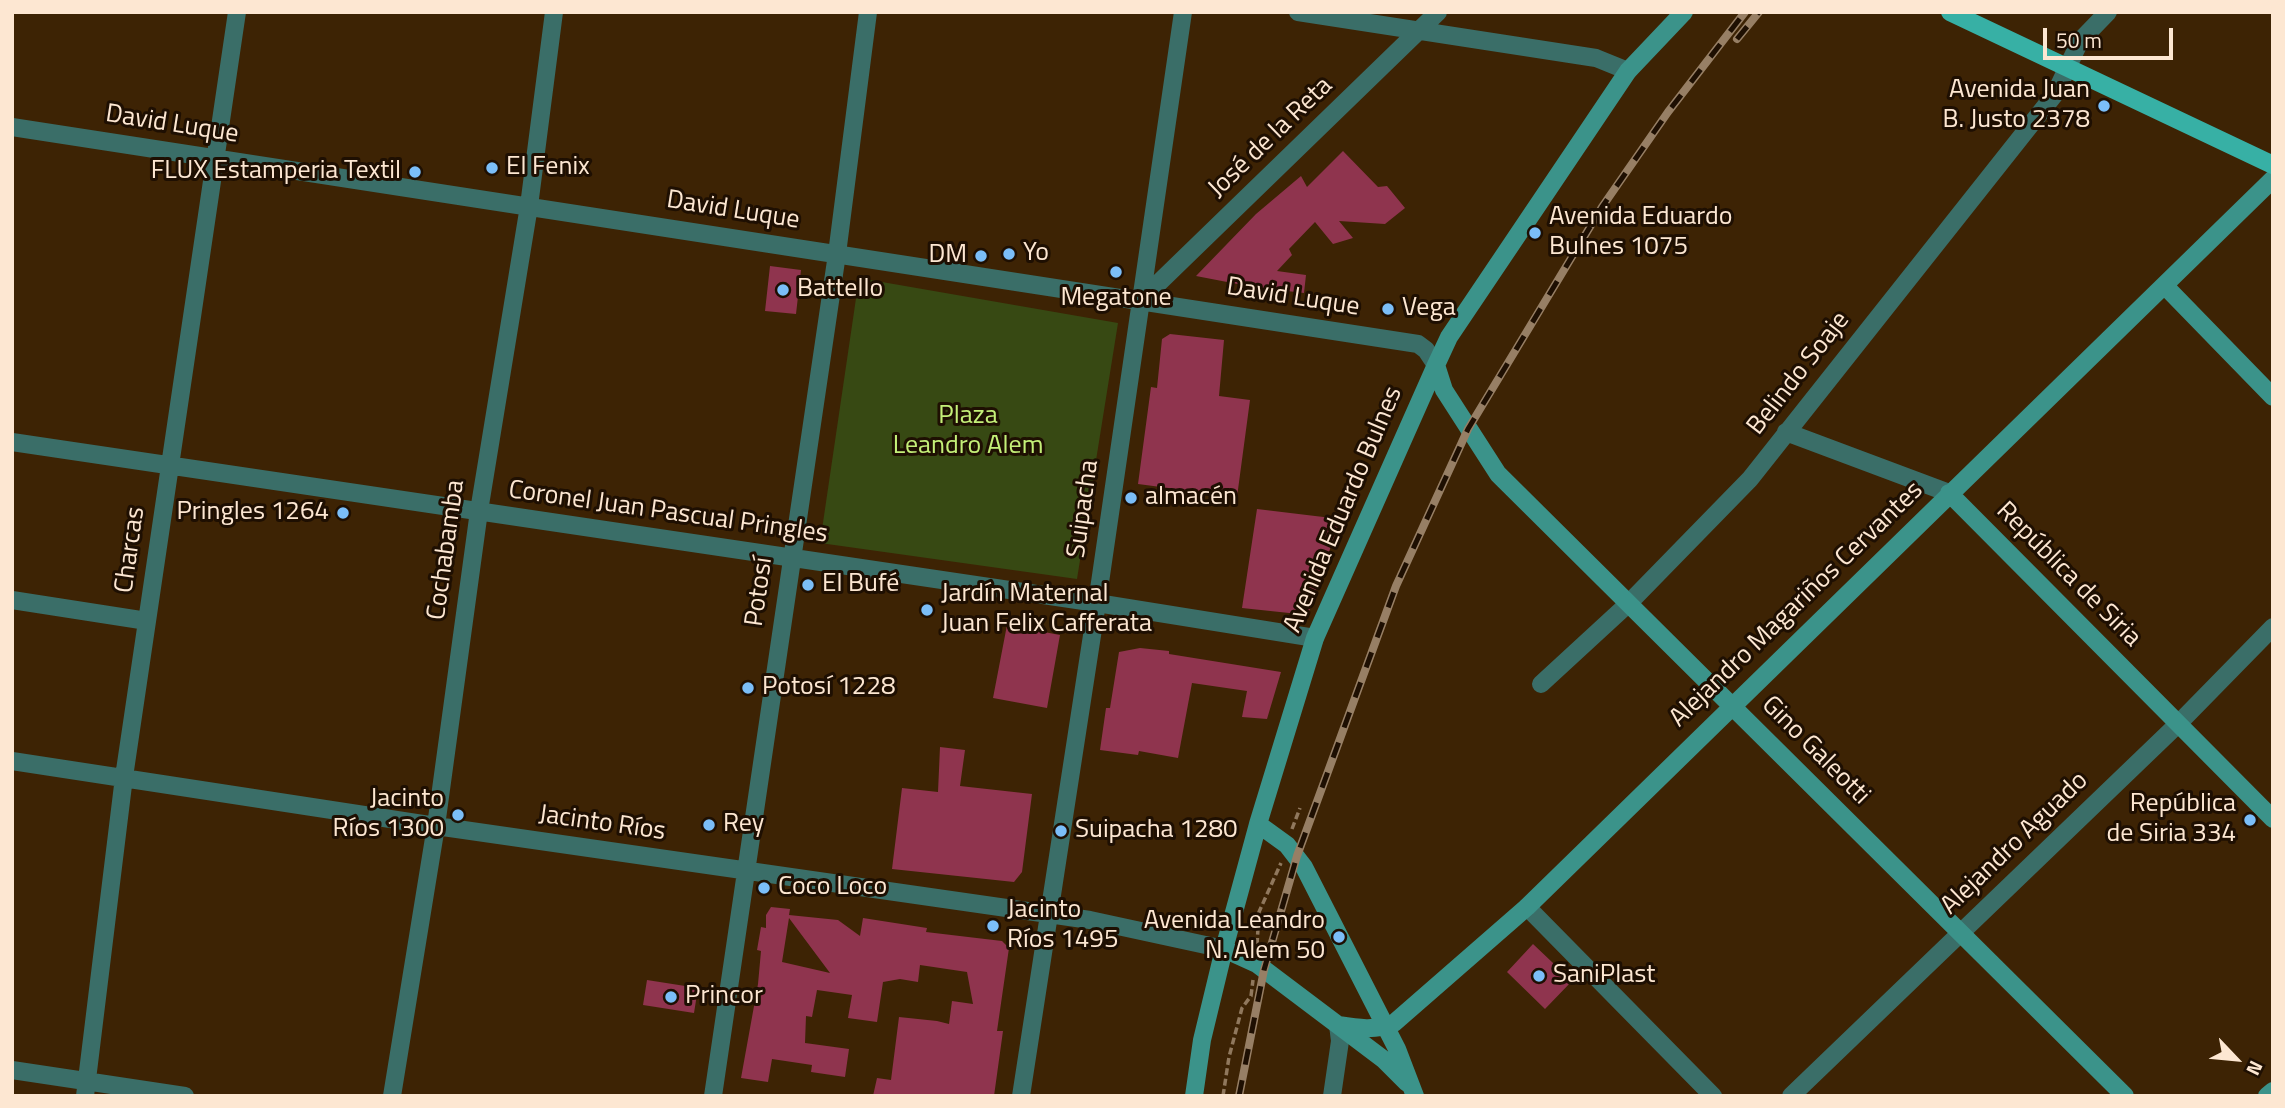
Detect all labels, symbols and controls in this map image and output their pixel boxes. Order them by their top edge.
scale bar [2047,14,2176,58]
text: 50 m [2056,24,2102,56]
street label: José de la Reta [1202,71,1340,205]
place label: Avenida Juan B. Justo 2378 [1942,75,2090,136]
marker: Avenida Juan B. Justo 2378 [2096,98,2112,114]
street label: David Luque [103,99,241,151]
place label: El Fenix [506,152,590,184]
place label: FLUX Estamperia Textil [151,156,401,188]
marker: El Fenix [484,160,500,176]
marker: FLUX Estamperia Textil [407,164,423,180]
street label: David Luque [664,185,802,237]
place label: Avenida Eduardo Bulnes 1075 [1549,202,1732,264]
marker: Avenida Eduardo Bulnes 1075 [1527,225,1543,241]
place label: Yo [1023,238,1049,270]
place label: DM [928,240,967,272]
marker: Yo [1001,246,1017,262]
marker: DM [973,248,989,264]
marker: Megatone [1108,264,1124,280]
street label: David Luque [1224,272,1362,324]
place label: Battello [797,274,883,306]
marker: Battello [775,282,791,298]
place label: Megatone [1060,283,1172,315]
place label: Vega [1402,293,1456,325]
marker: Vega [1380,301,1396,317]
street label: Belindo Soaje [1741,306,1857,442]
street label: Avenida Eduardo Bulnes [1278,382,1410,638]
park label: Plaza Leandro Alem [893,401,1043,462]
street label: Suipacha [1062,458,1106,560]
street label: Coronel Juan Pascual Pringles [506,475,830,551]
street label: Alejandro Magariños Cervantes [1664,476,1930,734]
street label: Cochabamba [422,478,472,622]
place label: almacén [1145,482,1237,514]
marker: almacén [1123,490,1139,506]
street label: República de Siria [1989,496,2147,654]
place label: Pringles 1264 [176,497,329,529]
street label: Charcas [110,505,152,595]
marker: Pringles 1264 [335,505,351,521]
street label: Potosí [740,555,780,629]
place label: El Bufé [822,569,899,601]
marker: El Bufé [800,577,816,593]
place label: Jardín Maternal Juan Felix Cafferata [941,579,1152,640]
marker: Jardín Maternal Juan Felix Cafferata [919,602,935,618]
place label: Potosí 1228 [762,672,896,704]
marker: Potosí 1228 [740,680,756,696]
street label: Gino Galeotti [1754,690,1876,812]
street label: Alejandro Aguado [1935,766,2095,922]
place label: Jacinto Ríos 1300 [333,784,444,846]
place label: República de Siria 334 [2106,789,2236,850]
street label: Jacinto Ríos [537,800,667,848]
marker: Jacinto Ríos 1300 [450,807,466,823]
place label: Rey [723,809,764,841]
marker: República de Siria 334 [2242,812,2258,828]
place label: Suipacha 1280 [1075,815,1238,847]
marker: Rey [701,817,717,833]
marker: Suipacha 1280 [1053,823,1069,839]
place label: Coco Loco [778,872,887,904]
marker: Coco Loco [756,880,772,896]
place label: Jacinto Ríos 1495 [1007,895,1118,956]
place label: Avenida Leandro N. Alem 50 [1144,906,1325,968]
marker: Jacinto Ríos 1495 [985,918,1001,934]
marker: Avenida Leandro N. Alem 50 [1331,929,1347,945]
place label: SaniPlast [1553,960,1655,992]
marker: SaniPlast [1531,968,1547,984]
place label: Princor [685,981,763,1013]
marker: Princor [663,989,679,1005]
north arrow [2201,1024,2271,1094]
text: N [2239,1056,2271,1081]

